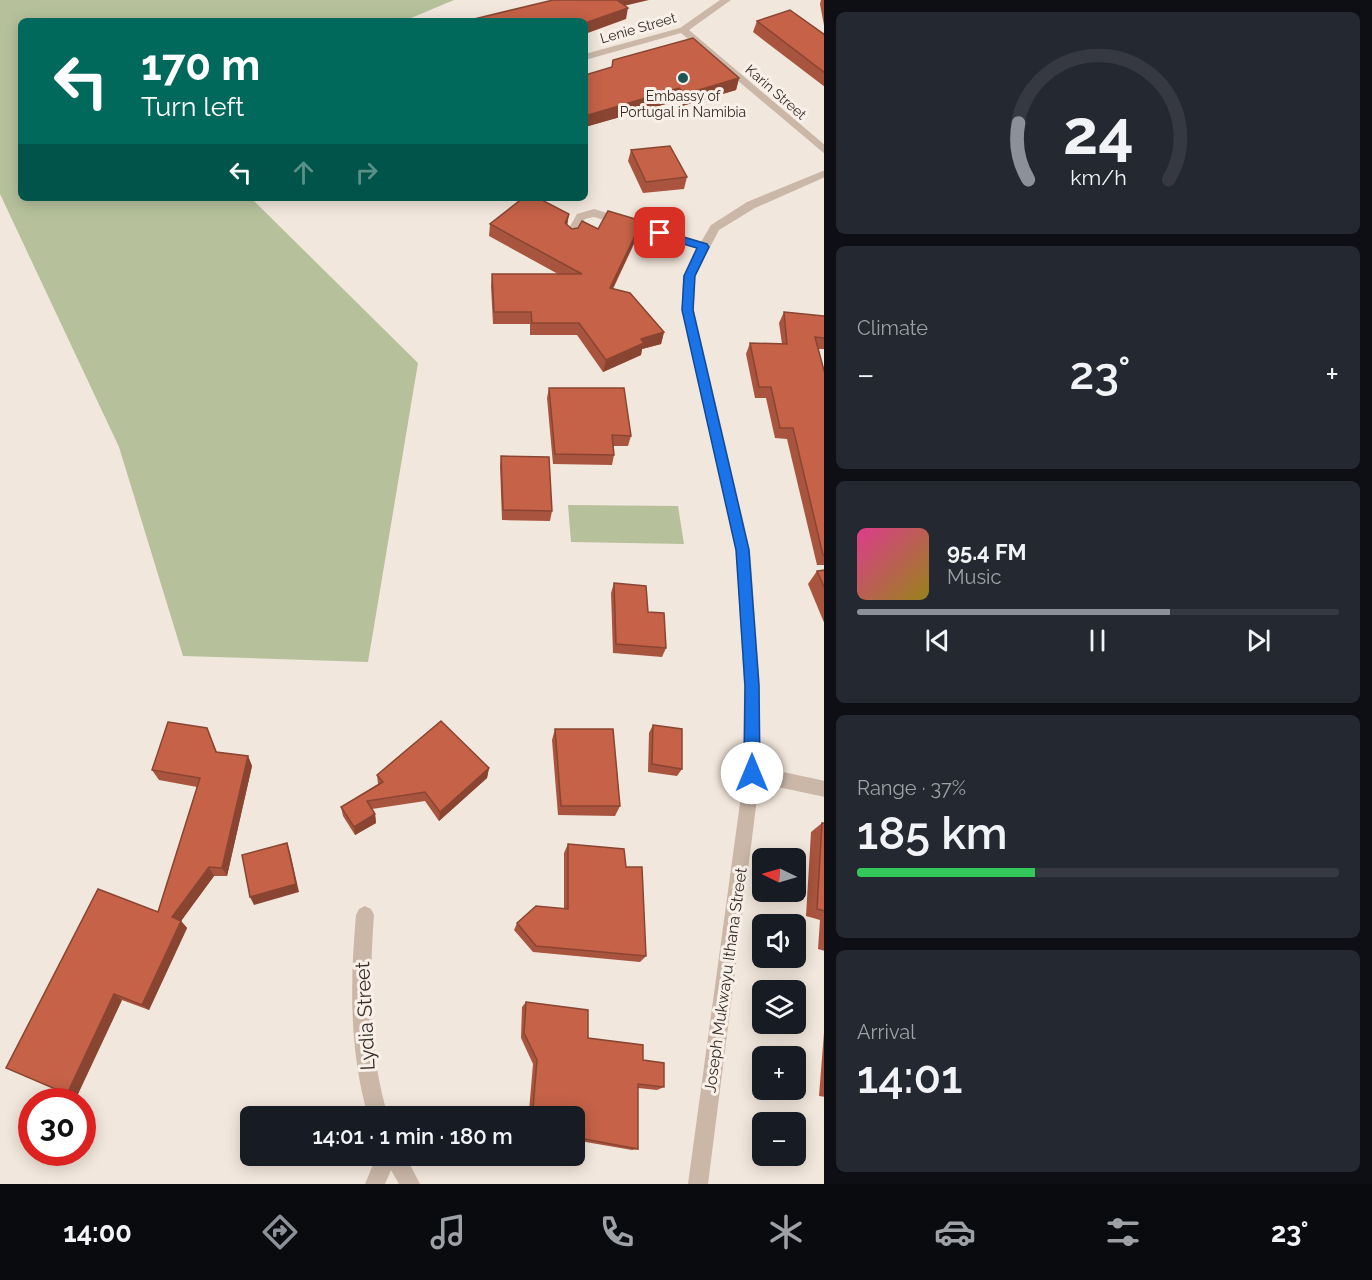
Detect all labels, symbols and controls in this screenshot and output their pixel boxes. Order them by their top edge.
street label: Lenie Street [598,9,678,46]
text: 170 m [141,41,260,90]
icon: left [42,42,120,120]
street label: Karin Street [742,61,810,123]
marker: Embassy of Portugal in Namibia [676,71,690,85]
place label: Embassy of Portugal in Namibia [620,88,746,120]
text: Turn left [141,91,244,122]
text: 24 [1063,95,1133,169]
icon: left [224,156,257,189]
icon: ahead [287,156,320,189]
icon: right [350,156,383,189]
text: km/h [1070,166,1126,191]
pin [634,207,685,258]
icon: arrive [643,216,676,249]
text: Climate [857,316,928,340]
text: 23° [1070,347,1131,400]
text: − [857,355,875,394]
text: + [1325,355,1339,394]
text: 95.4 FM [947,539,1027,565]
text: Music [947,565,1001,589]
icon: previous [921,624,954,657]
icon: pause [1081,624,1114,657]
icon: next [1242,624,1275,657]
position arrow [720,741,784,805]
text: Range · 37% [857,776,966,800]
text: 185 km [857,807,1008,860]
north arrow [752,848,806,902]
map controls [752,848,806,1166]
street label: Joseph Mukwayu Ithana Street [700,866,751,1094]
button: sound [752,914,806,968]
street label: Lydia Street [350,961,380,1071]
button: layers [752,980,806,1034]
text: Arrival [857,1020,916,1044]
button: + [752,1046,806,1100]
text: 14:01 [857,1051,962,1104]
speed limit sign: 30 [18,1088,96,1166]
button: − [752,1112,806,1166]
text: 14:01 · 1 min · 180 m [312,1123,513,1149]
icon: directions [259,1211,301,1253]
icon: music [427,1211,469,1253]
icon: phone [596,1211,638,1253]
icon: climate [765,1211,807,1253]
icon: car [934,1211,976,1253]
icon: filters [1102,1211,1144,1253]
text: 14:00 [63,1217,132,1248]
text: 23° [1271,1217,1309,1248]

